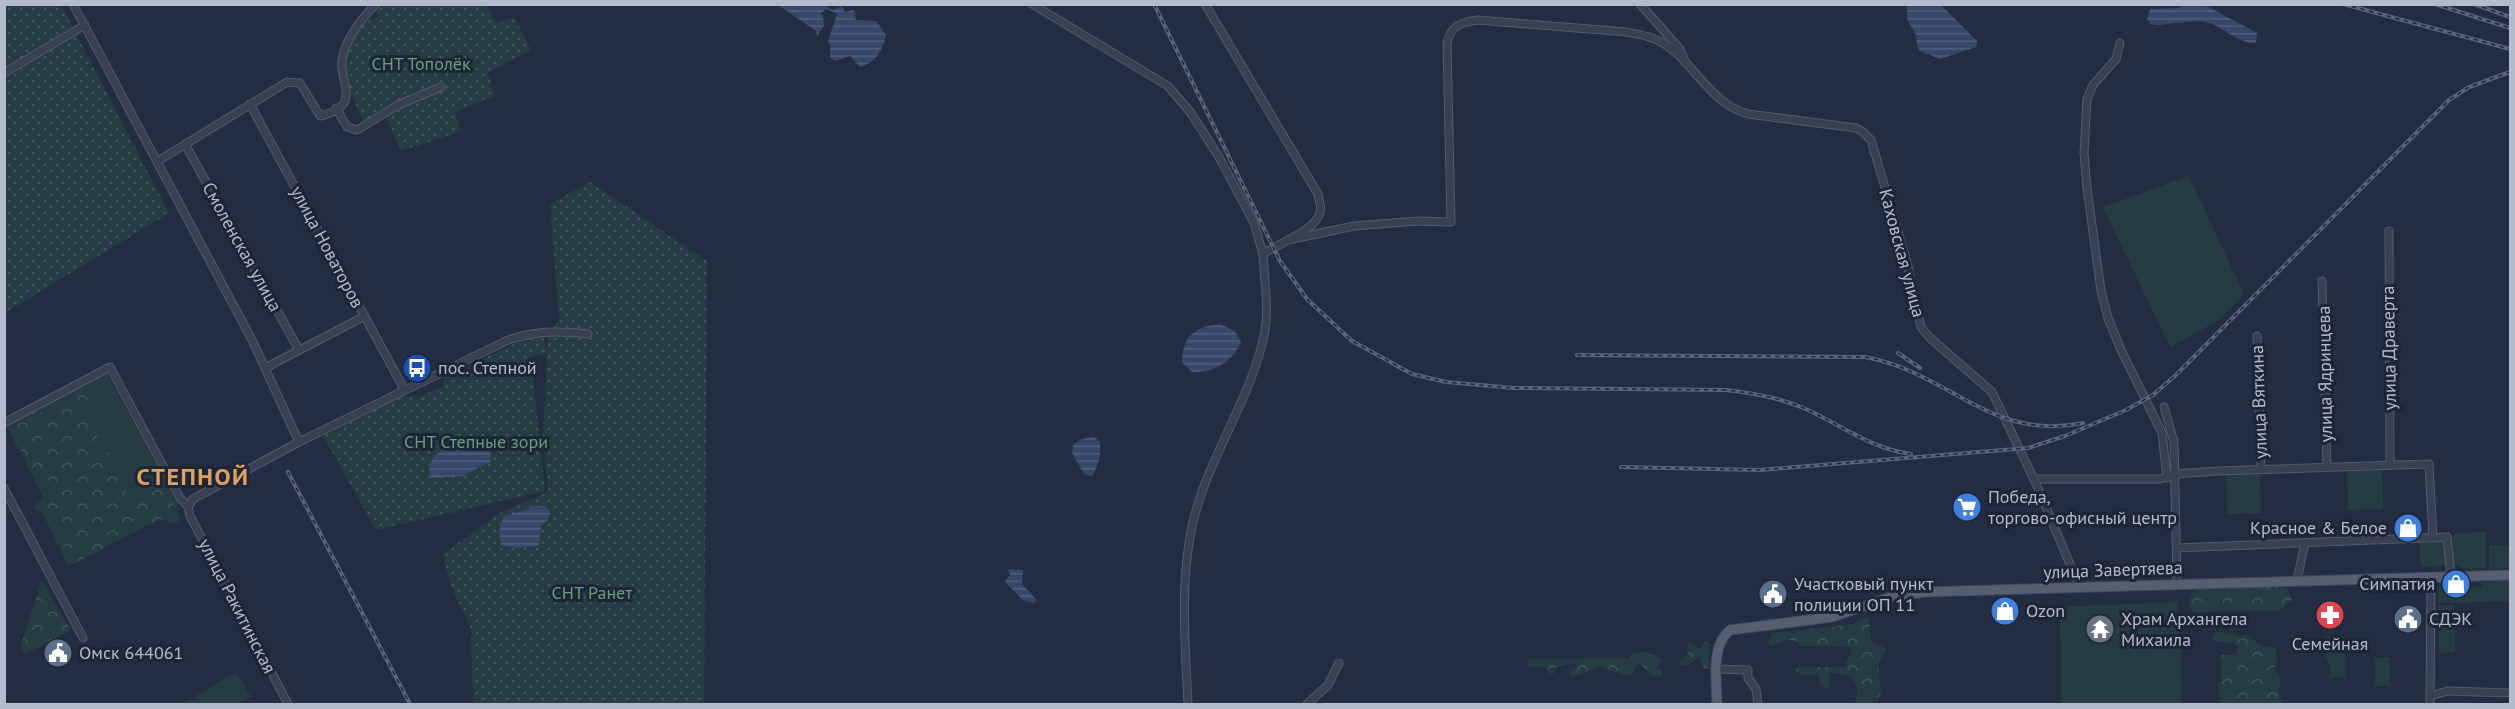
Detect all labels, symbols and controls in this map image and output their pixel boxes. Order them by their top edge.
park label: СНТ Тополёк [371,52,471,75]
street label: Смоленская улица [197,178,287,315]
street label: улица Новаторов [286,182,369,312]
street label: Каховская улица [1874,186,1931,320]
street label: улица Драверта [2376,286,2401,410]
street label: улица Ядринцева [2312,305,2337,443]
street label: улица Вяткина [2245,345,2272,459]
bus stop icon: пос. Степной [401,352,433,384]
place label: пос. Степной [438,356,537,379]
park label: СНТ Степные зори [404,430,548,453]
district label: СТЕПНОЙ [137,461,249,492]
place label: Победа, торгово-офисный центр [1988,485,2177,529]
supermarket icon: Победа, торгово-офисный центр [1951,491,1983,523]
shop icon: Красное & Белое [2392,512,2424,544]
place label: Красное & Белое [2250,516,2387,539]
street label: улица Ракитинская [194,534,281,677]
street label: улица Завертяева [2043,556,2183,583]
shop icon: Симпатия [2440,568,2472,600]
place label: Участковый пункт полиции ОП 11 [1794,572,1934,616]
place label: Симпатия [2359,572,2435,595]
public building icon: Участковый пункт полиции ОП 11 [1757,578,1789,610]
park label: СНТ Ранет [552,581,633,604]
shop icon: Ozon [1989,595,2021,627]
place label: Ozon [2026,599,2065,622]
pharmacy icon: Семейная [2314,599,2346,631]
public building icon: СДЭК [2392,603,2424,635]
place label: Храм Архангела Михаила [2121,607,2248,651]
place label: СДЭК [2429,607,2472,630]
temple icon: Храм Архангела Михаила [2084,613,2116,645]
place label: Семейная [2292,632,2368,655]
public building icon: Омск 644061 [42,637,74,669]
place label: Омск 644061 [79,641,183,664]

